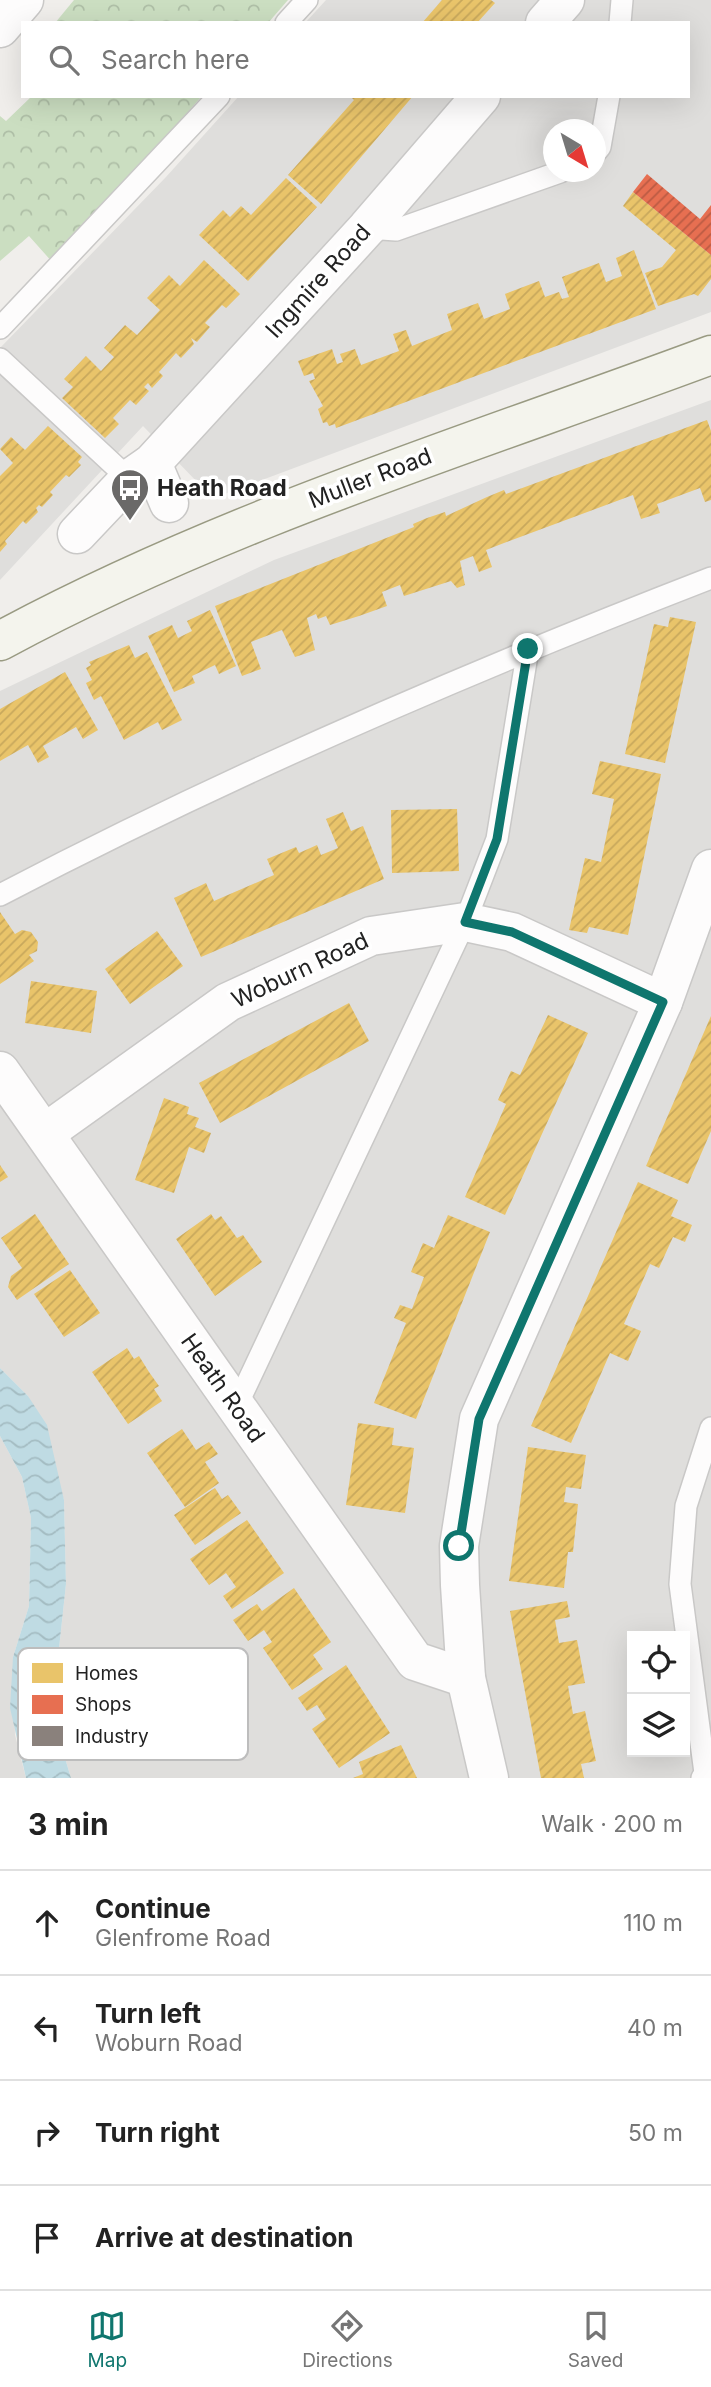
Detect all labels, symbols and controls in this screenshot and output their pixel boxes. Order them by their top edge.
search box [21,21,690,98]
icon: search [45,41,83,79]
text: Search here [101,44,250,75]
north arrow [543,119,606,182]
street label: Ingmire Road [260,218,376,344]
street label: Muller Road [305,442,435,514]
bus stop icon: Heath Road [109,467,151,522]
place label: Heath Road [157,474,287,502]
route end [512,633,543,664]
street label: Woburn Road [227,926,373,1014]
street label: Heath Road [175,1328,271,1448]
route start [443,1530,474,1561]
map controls [627,1631,690,1757]
button: locate [627,1631,690,1694]
legend [18,1648,248,1760]
text: Homes [75,1662,138,1685]
text: Shops [75,1693,131,1716]
button: layers [627,1694,690,1757]
text: Industry [75,1725,149,1748]
text: 3 min [28,1806,109,1842]
text: Walk · 200 m [541,1810,683,1838]
text: Continue [95,1893,211,1924]
icon: ahead [28,1904,66,1942]
text: 110 m [623,1909,683,1937]
text: Glenfrome Road [95,1924,271,1952]
text: Turn left [95,1998,201,2029]
icon: left [28,2009,66,2047]
text: 40 m [627,2014,683,2042]
text: Woburn Road [95,2029,243,2057]
icon: right [28,2114,66,2152]
text: Turn right [95,2117,220,2148]
text: 50 m [628,2119,683,2147]
icon: arrive [28,2219,66,2257]
text: Arrive at destination [95,2222,354,2253]
tab: Map [88,2307,127,2372]
tab: Directions [302,2307,393,2372]
tab: Saved [568,2307,623,2372]

